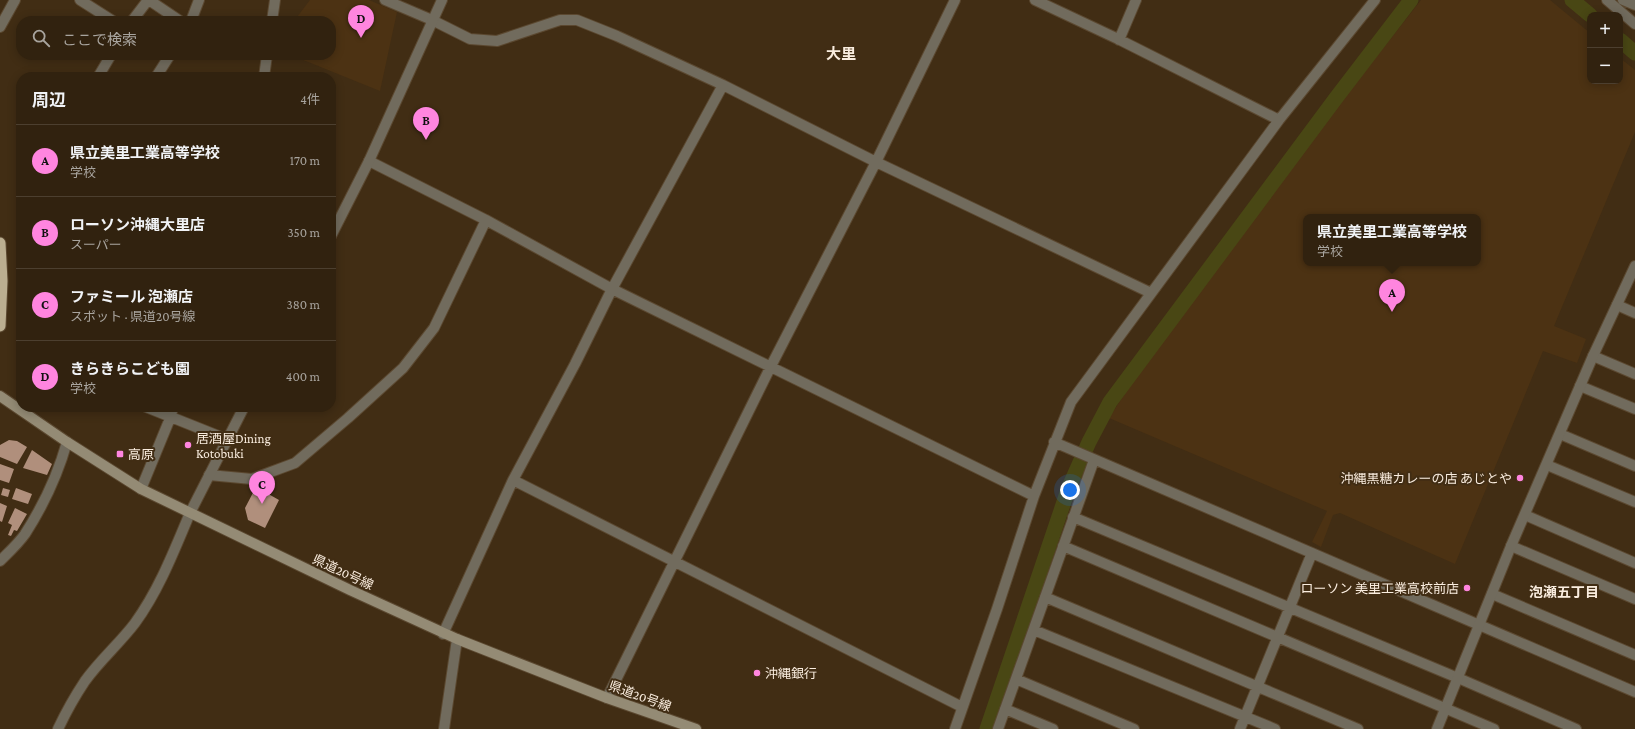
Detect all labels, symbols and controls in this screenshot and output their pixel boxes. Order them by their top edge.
pin: D [348,5,374,38]
map controls [1587,12,1623,84]
button: + [1587,12,1623,48]
search box [16,16,336,60]
icon: search [30,27,52,49]
text: ここで検索 [62,32,137,48]
district label: 大里 [826,46,856,62]
button: − [1587,48,1623,84]
text: 周辺 [32,91,66,110]
text: 4件 [300,92,320,107]
pin: B [413,107,439,140]
text: 県立美里工業高等学校 [70,145,220,161]
text: A [41,153,49,168]
text: 170 m [290,153,320,168]
text: 学校 [70,165,96,180]
popup [1303,214,1481,266]
text: ローソン沖縄大里店 [70,217,205,233]
text: 県立美里工業高等学校 [1317,224,1467,240]
text: B [41,225,49,240]
text: 350 m [287,225,320,240]
text: スーパー [70,237,122,252]
text: 学校 [1317,244,1343,259]
pin: A [1379,279,1405,312]
text: ファミール 泡瀬店 [70,289,193,305]
text: C [41,297,49,312]
text: 380 m [287,297,320,312]
text: スポット · 県道20号線 [70,309,196,324]
text: きらきらこども園 [70,361,190,377]
text: D [41,369,49,384]
text: 400 m [286,369,320,384]
text: 学校 [70,381,96,396]
place label: 居酒屋Dining Kotobuki [196,431,271,461]
marker: 居酒屋Dining Kotobuki [183,440,193,450]
place label: 高原 [128,447,154,462]
marker: 高原 [115,449,125,459]
pin: C [249,471,275,504]
place label: 沖縄黒糖カレーの店 あじとや [1341,471,1512,486]
marker: 沖縄黒糖カレーの店 あじとや [1515,473,1525,483]
your location [1060,480,1080,500]
street label: 県道20号線 [310,551,376,593]
place label: ローソン 美里工業高校前店 [1301,581,1459,596]
marker: ローソン 美里工業高校前店 [1462,583,1472,593]
district label: 泡瀬五丁目 [1529,584,1599,600]
place label: 沖縄銀行 [765,666,817,681]
marker: 沖縄銀行 [752,668,762,678]
street label: 県道20号線 [607,678,673,714]

